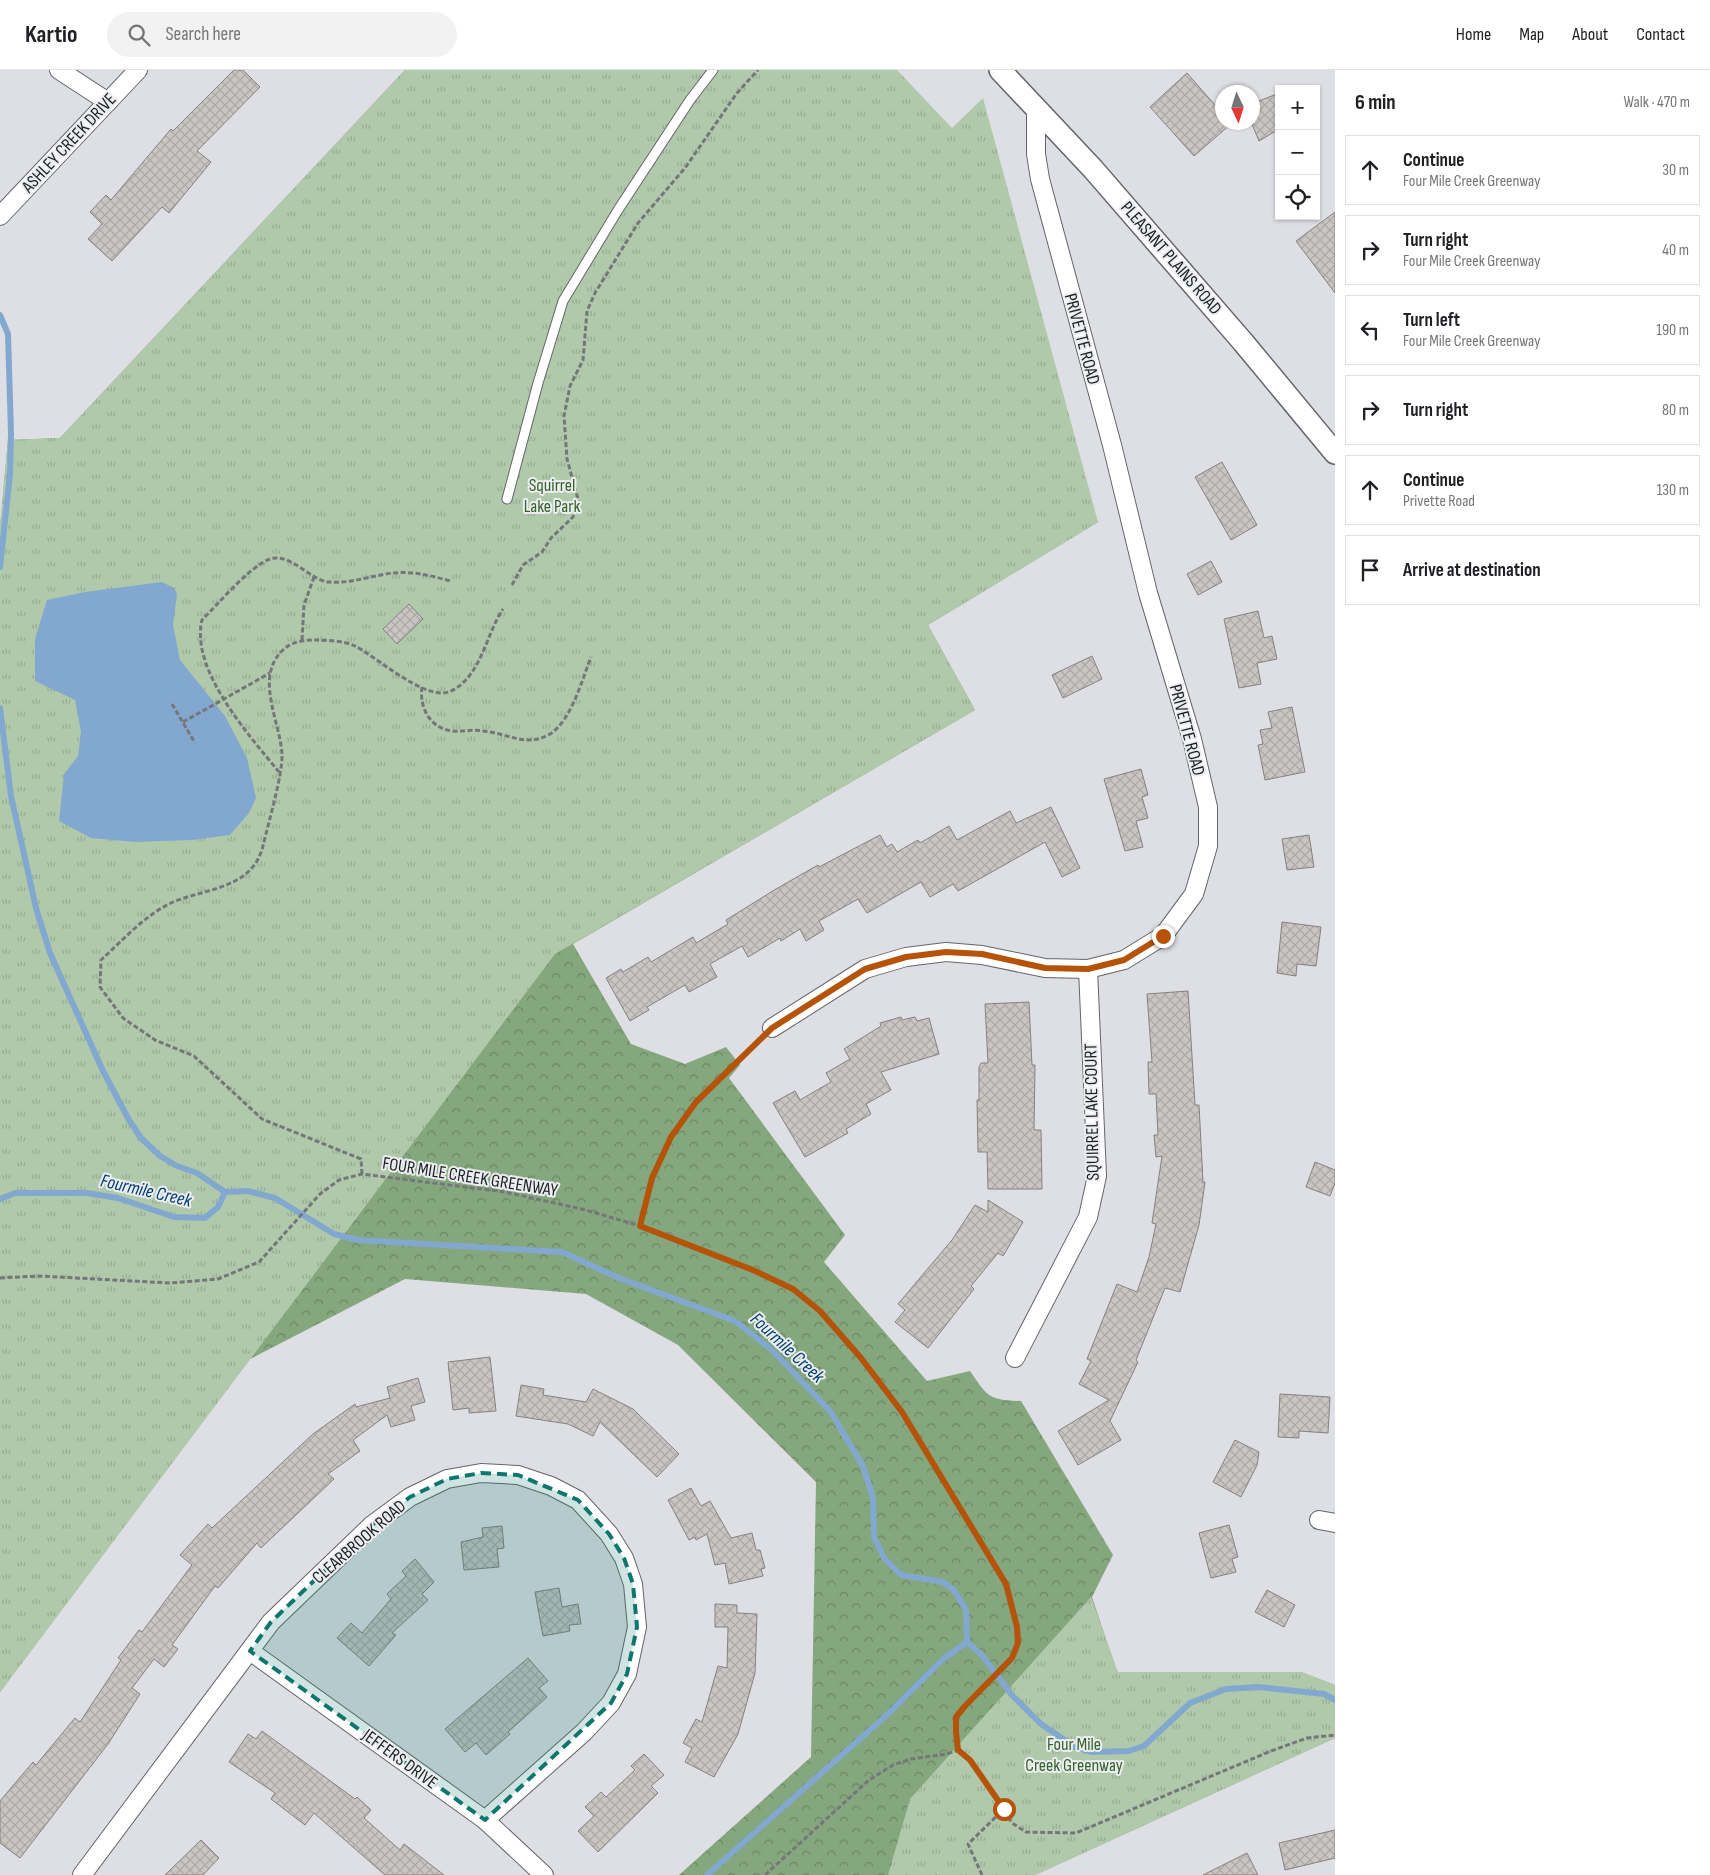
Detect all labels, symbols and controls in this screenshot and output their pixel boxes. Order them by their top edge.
search box [107,12,457,57]
text: Kartio [25,20,77,49]
icon: search [125,21,153,49]
text: Search here [165,23,241,46]
text: Home [1456,24,1491,45]
text: Map [1519,24,1544,45]
text: About [1572,24,1608,45]
text: Contact [1636,24,1685,45]
north arrow [1215,85,1260,130]
map controls [1275,85,1320,220]
button: + [1275,85,1320,130]
street label: ASHLEY CREEK DRIVE [17,89,120,198]
text: 6 min [1355,90,1396,115]
text: Walk · 470 m [1624,93,1690,112]
button: − [1275,130,1320,175]
text: Continue [1403,149,1464,172]
icon: ahead [1356,156,1384,184]
text: 30 m [1662,161,1689,180]
text: Four Mile Creek Greenway [1403,172,1540,191]
button: locate [1275,175,1320,220]
street label: PLEASANT PLAINS ROAD [1116,197,1226,319]
text: Turn right [1403,229,1468,252]
icon: right [1356,236,1384,264]
text: 40 m [1662,241,1689,260]
text: Four Mile Creek Greenway [1403,252,1540,271]
street label: PRIVETTE ROAD [1060,291,1104,387]
text: Turn left [1403,309,1460,332]
icon: left [1356,316,1384,344]
text: 190 m [1656,321,1689,340]
text: Four Mile Creek Greenway [1403,332,1540,351]
icon: right [1356,396,1384,424]
text: Turn right [1403,399,1468,422]
text: 80 m [1662,401,1689,420]
text: Continue [1403,469,1464,492]
park label: Squirrel Lake Park [524,475,580,517]
icon: ahead [1356,476,1384,504]
text: 130 m [1657,481,1689,500]
text: Privette Road [1403,492,1475,511]
icon: arrive [1356,556,1384,584]
text: Arrive at destination [1403,559,1541,582]
street label: PRIVETTE ROAD [1165,682,1209,778]
route end [1152,925,1175,948]
street label: SQUIRREL LAKE COURT [1080,1043,1104,1181]
street label: FOUR MILE CREEK GREENWAY [381,1153,560,1201]
water label: Fourmile Creek [98,1169,195,1213]
water label: Fourmile Creek [745,1308,829,1389]
street label: CLEARBROOK ROAD [308,1496,410,1588]
street label: JEFFERS DRIVE [357,1724,442,1793]
park label: Four Mile Creek Greenway [1025,1734,1123,1776]
route start [993,1798,1016,1821]

